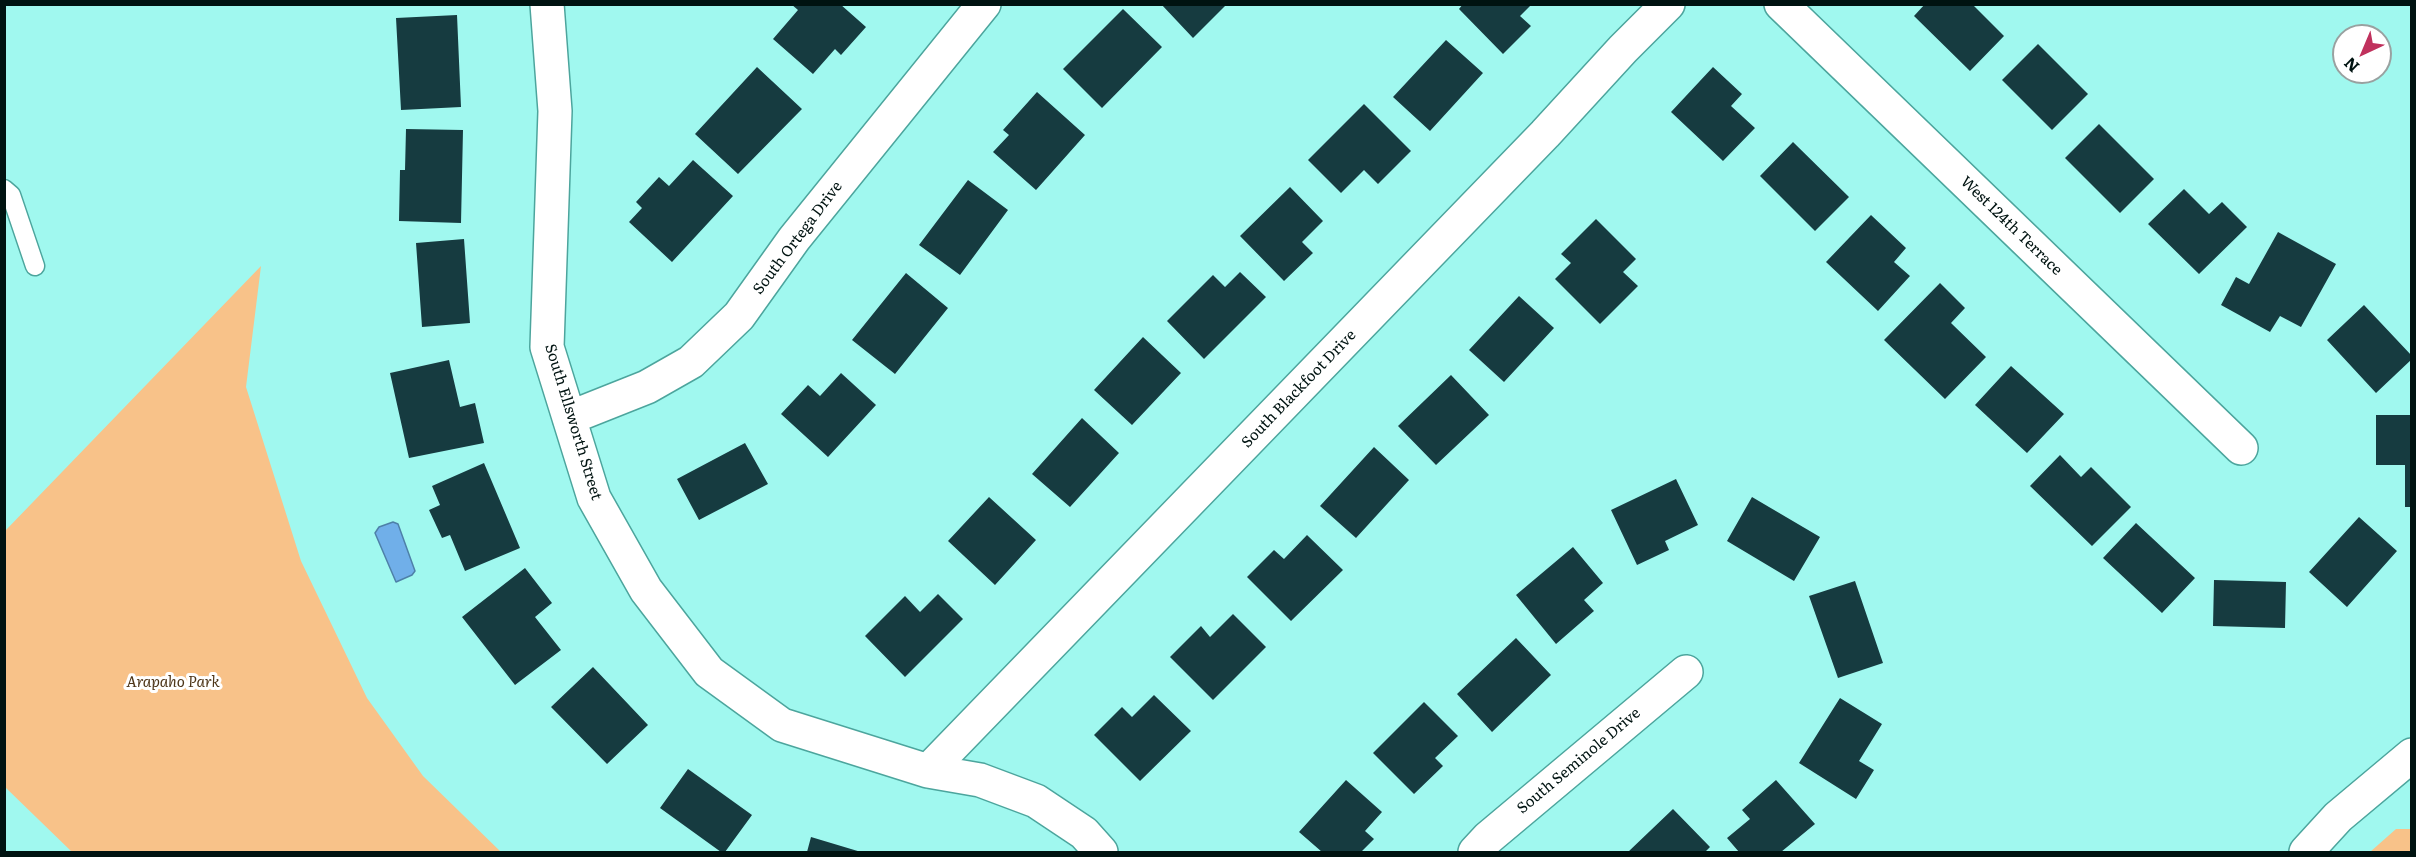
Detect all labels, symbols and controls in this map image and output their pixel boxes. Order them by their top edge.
north arrow [2332,24,2392,84]
text: N [2338,52,2364,79]
street label: West 124th Terrace [1956,173,2066,279]
street label: South Ortega Drive [750,178,846,298]
street label: South Blackfoot Drive [1238,326,1360,452]
street label: South Ellsworth Street [541,342,605,502]
park label: Arapaho Park [126,674,220,692]
street label: South Seminole Drive [1514,704,1644,818]

